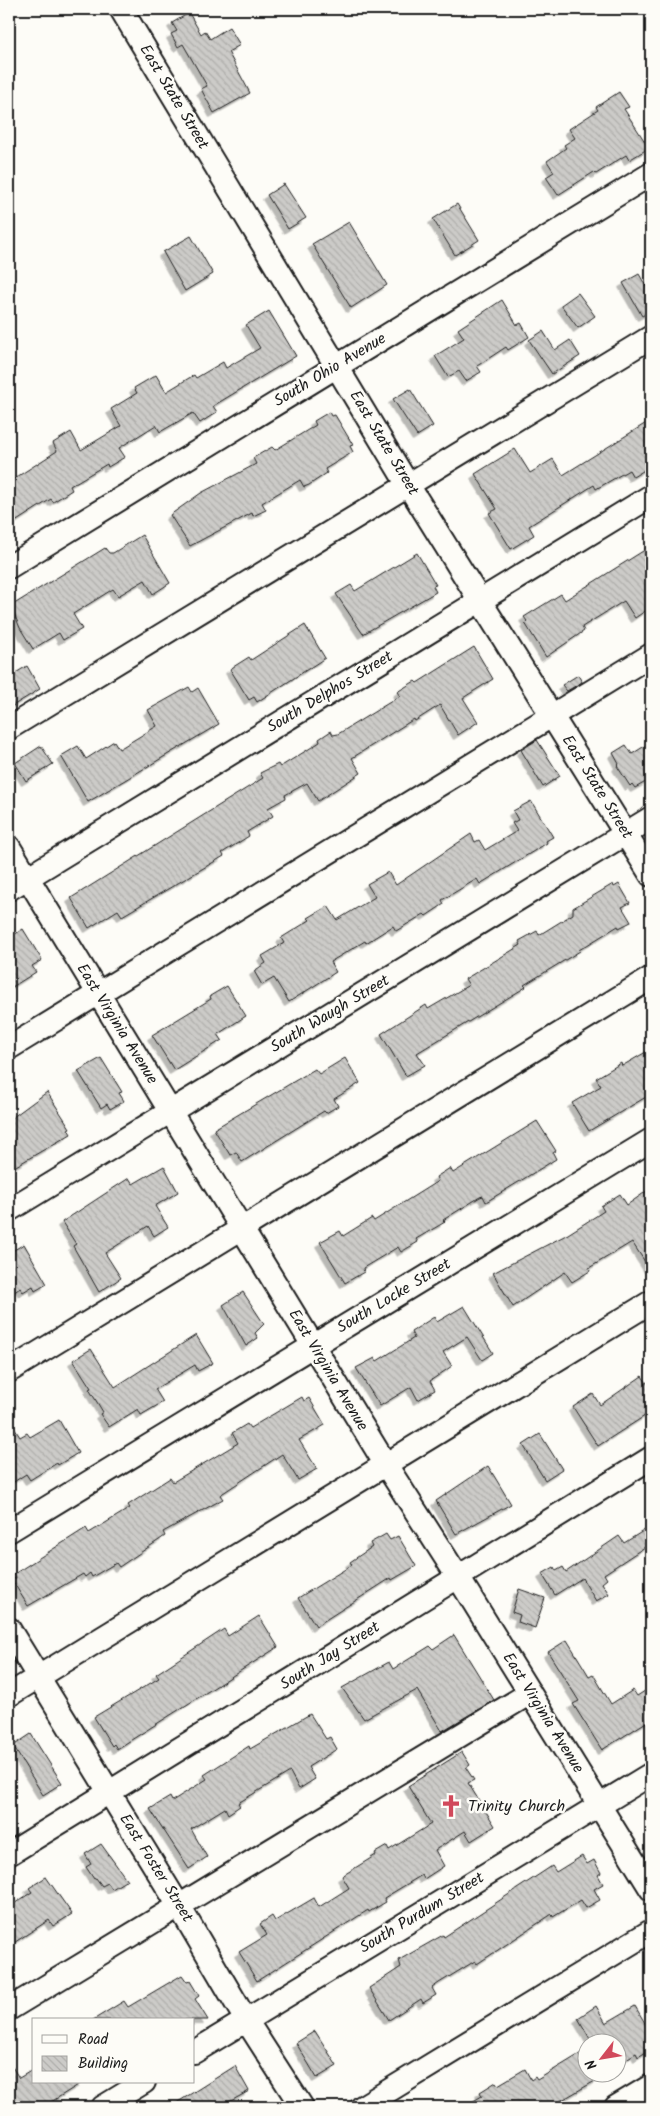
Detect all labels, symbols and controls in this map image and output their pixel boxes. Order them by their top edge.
street label: East State Street [133,40,216,155]
street label: South Ohio Avenue [269,326,391,414]
street label: East State Street [343,386,426,501]
street label: South Delphos Street [262,644,399,740]
street label: East State Street [555,730,640,845]
street label: East Virginia Avenue [70,959,164,1089]
street label: South Waugh Street [265,968,395,1060]
street label: South Locke Street [332,1252,457,1340]
street label: East Virginia Avenue [282,1304,374,1436]
street label: South Jay Street [275,1615,386,1697]
street label: East Virginia Avenue [496,1648,590,1778]
church icon: Trinity Church [438,1793,464,1819]
place label: Trinity Church [468,1794,565,1819]
street label: East Foster Street [112,1809,200,1928]
street label: South Purdum Street [355,1865,490,1960]
legend [32,2018,195,2084]
text: Road [78,2028,109,2052]
north arrow [578,2034,628,2084]
text: Building [78,2052,128,2076]
text: N [580,2055,603,2074]

